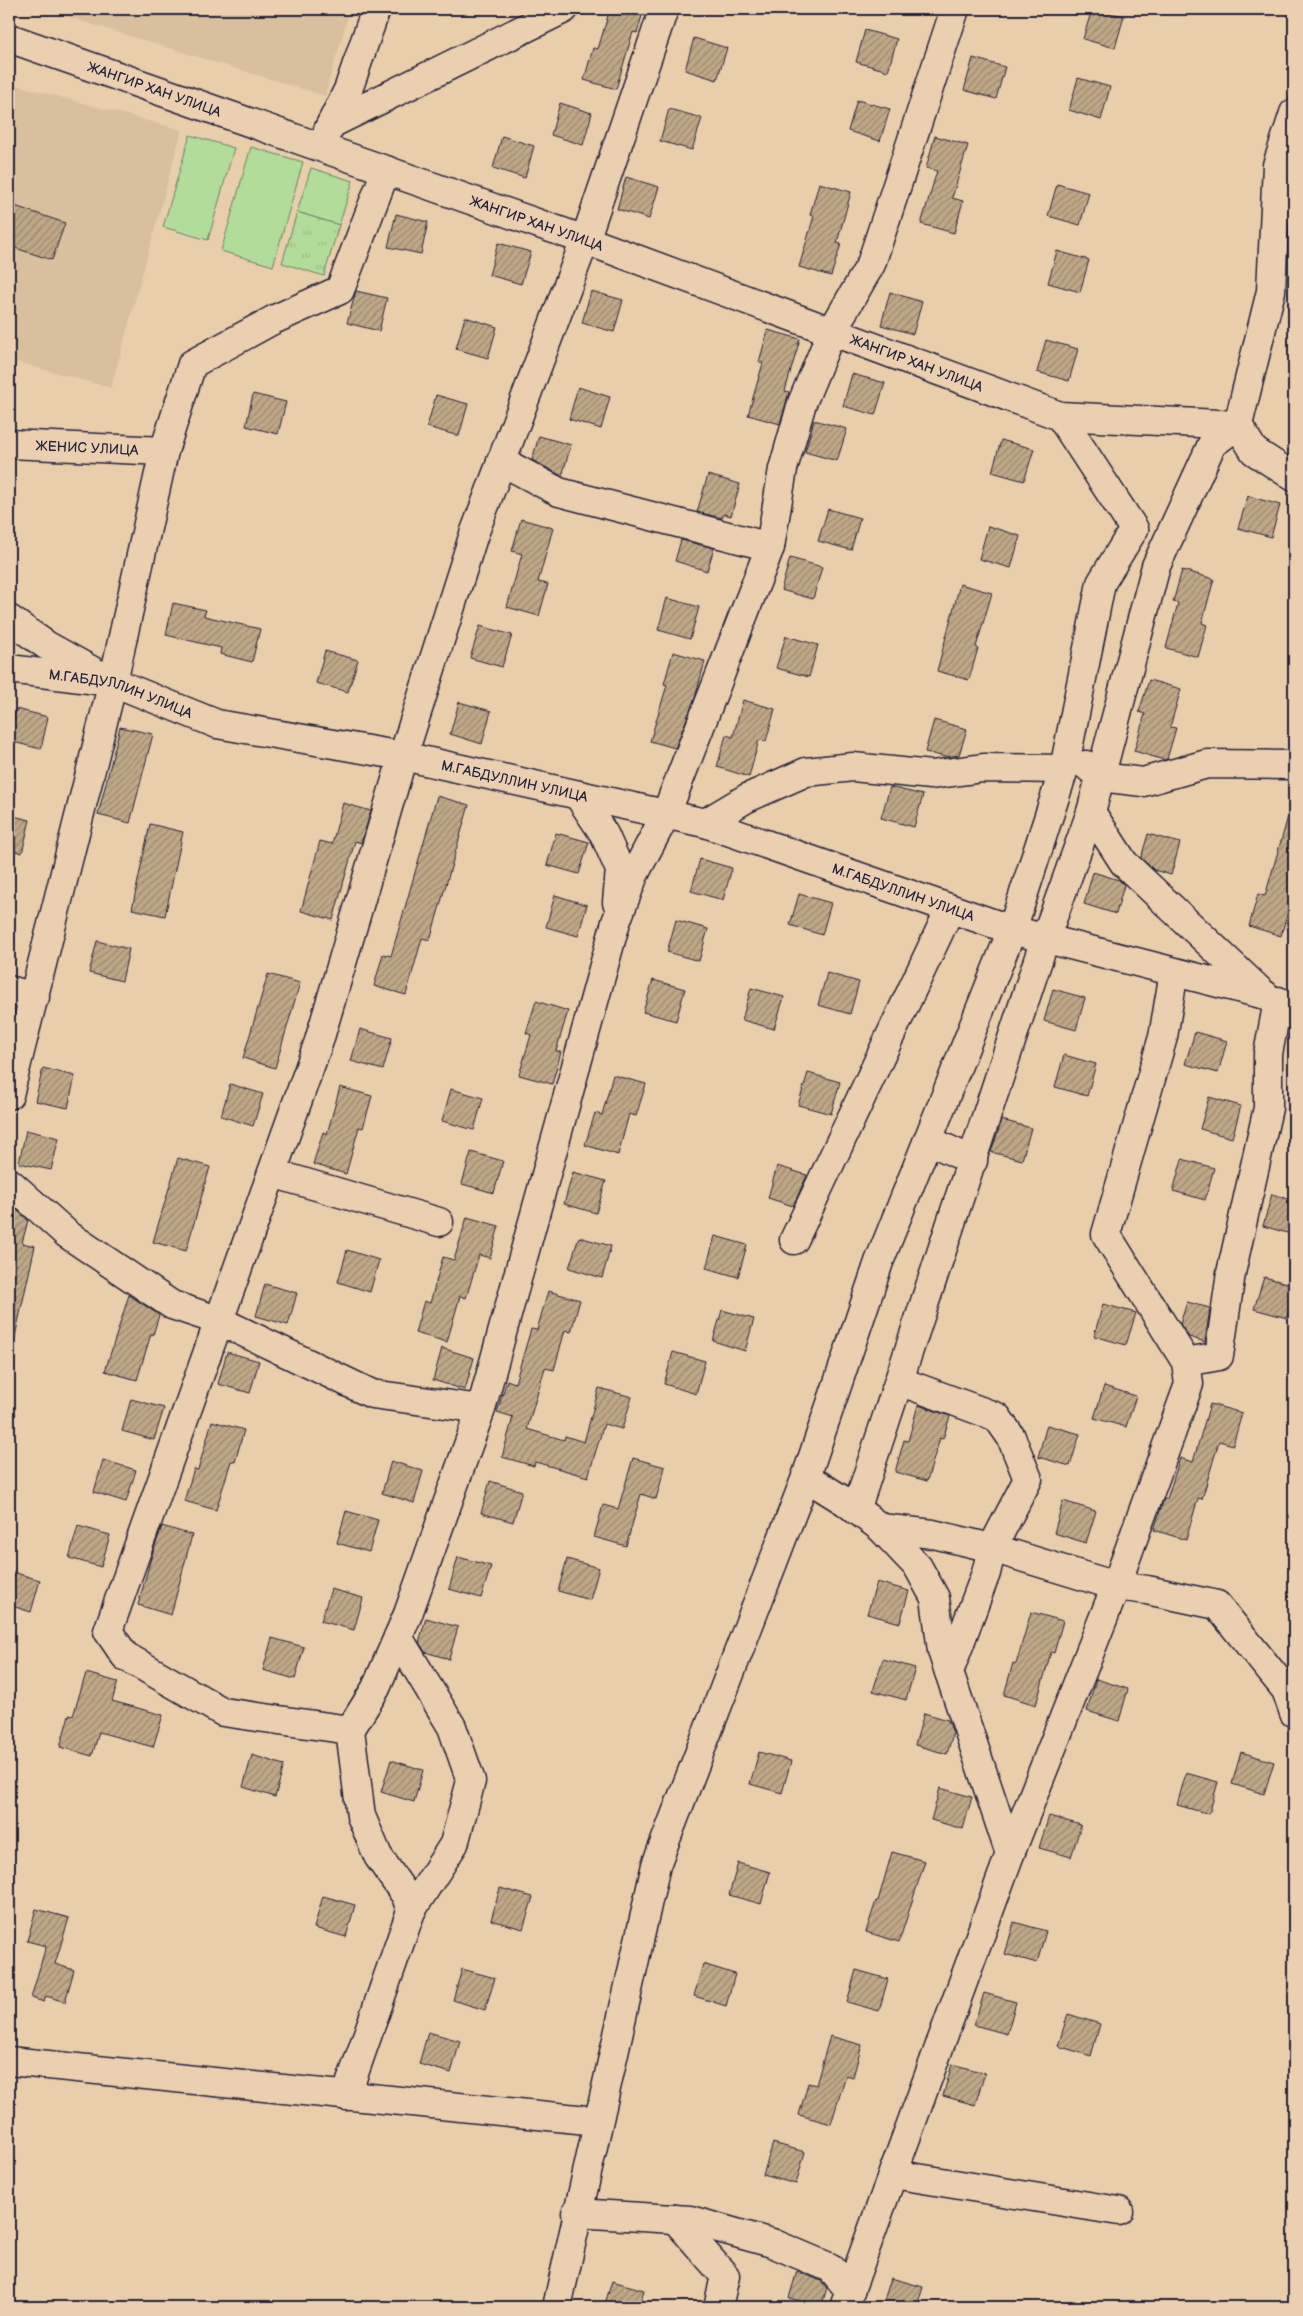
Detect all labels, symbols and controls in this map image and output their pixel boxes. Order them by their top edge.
street label: ЖАНГИР ХАН УЛИЦА [85,58,224,121]
street label: ЖАНГИР ХАН УЛИЦА [467,192,606,255]
street label: ЖАНГИР ХАН УЛИЦА [847,331,986,396]
street label: ЖЕНИС УЛИЦА [35,437,139,459]
street label: М.ГАБДУЛЛИН УЛИЦА [48,666,195,722]
street label: М.ГАБДУЛЛИН УЛИЦА [440,757,590,806]
street label: М.ГАБДУЛЛИН УЛИЦА [830,860,977,925]

